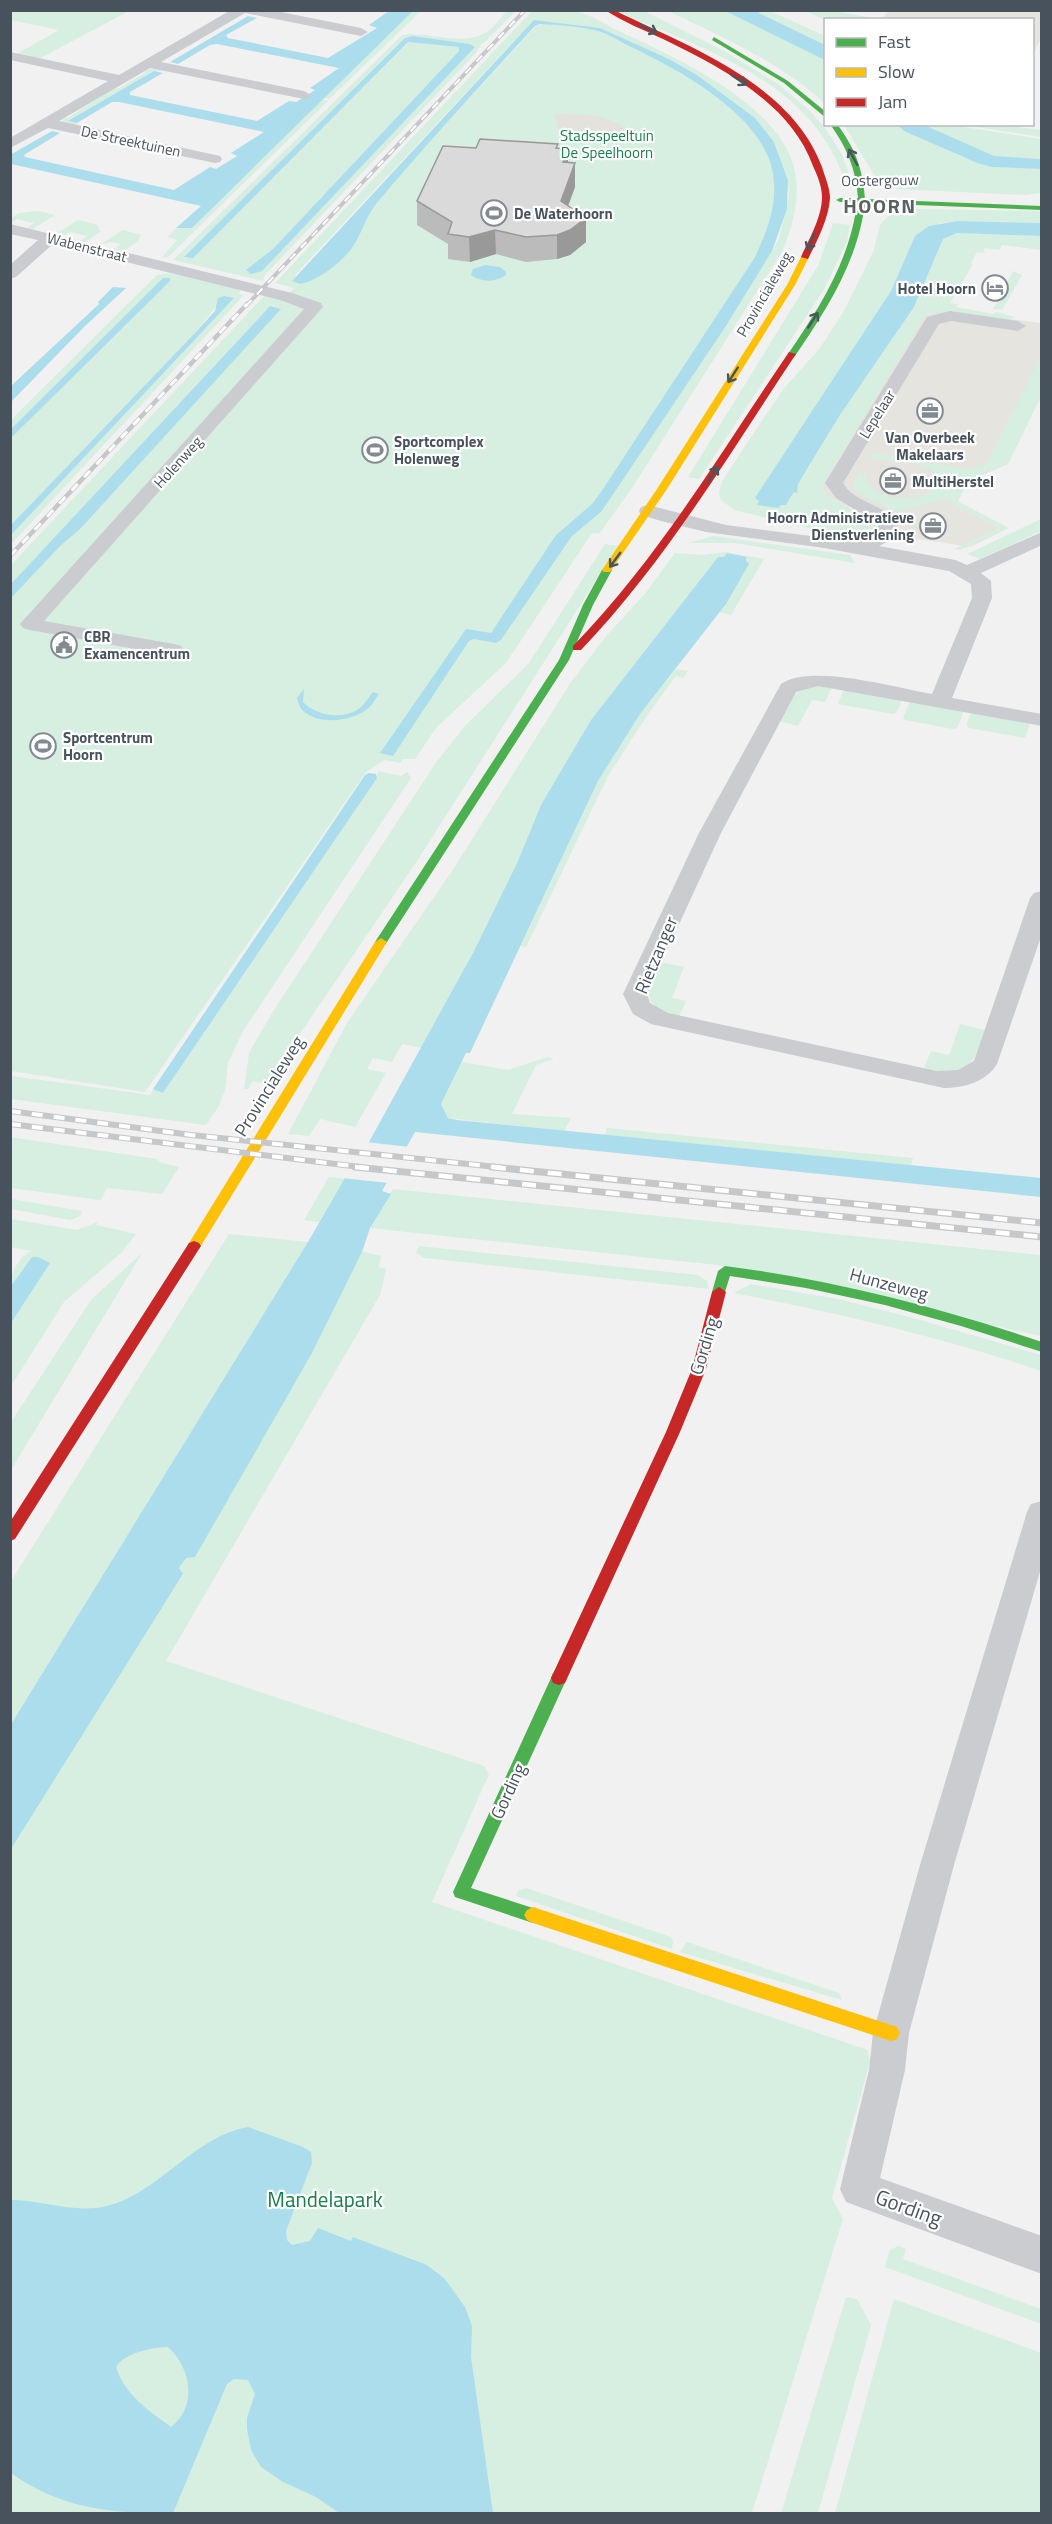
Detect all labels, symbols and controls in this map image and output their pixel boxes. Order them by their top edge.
legend [824,18,1034,126]
one-way arrow [639,24,657,36]
text: Fast [878,28,911,55]
text: Slow [878,58,915,85]
one-way arrow [731,74,747,86]
text: Jam [878,88,907,115]
street label: De Streektuinen [79,119,183,163]
park label: Stadsspeeltuin De Speelhoorn [560,124,654,164]
one-way arrow [847,149,859,166]
street label: Oostergouw [841,168,919,192]
district label: HOORN [843,190,917,221]
sports icon: De Waterhoorn [479,198,509,228]
place label: De Waterhoorn [514,202,613,225]
street label: Wabenstraat [45,226,130,268]
one-way arrow [805,233,817,251]
street label: Provincialeweg [730,247,798,341]
hotel icon: Hotel Hoorn [980,273,1010,303]
place label: Hotel Hoorn [898,277,976,300]
one-way arrow [808,312,820,329]
one-way arrow [727,367,740,384]
street label: Lepelaar [853,385,901,443]
office icon: Van Overbeek Makelaars [915,396,945,426]
place label: Van Overbeek Makelaars [885,426,975,466]
street label: Holenweg [148,430,208,493]
place label: Sportcomplex Holenweg [394,430,484,470]
sports icon: Sportcomplex Holenweg [360,435,390,465]
one-way arrow [707,465,720,482]
office icon: MultiHerstel [878,466,908,496]
place label: MultiHerstel [912,470,994,493]
place label: Hoorn Administratieve Dienstverlening [767,506,914,546]
office icon: Hoorn Administratieve Dienstverlening [918,511,948,541]
one-way arrow [609,551,621,567]
place label: CBR Examencentrum [84,625,190,665]
public building icon: CBR Examencentrum [49,630,79,660]
place label: Sportcentrum Hoorn [63,726,153,766]
sports icon: Sportcentrum Hoorn [28,731,58,761]
street label: Rietzanger [628,912,684,998]
street label: Provincialeweg [227,1030,311,1142]
street label: Hunzeweg [847,1261,931,1307]
street label: Gording [682,1314,726,1378]
street label: Gording [483,1759,533,1823]
street label: Gording [871,2180,947,2234]
park label: Mandelapark [267,2183,383,2215]

